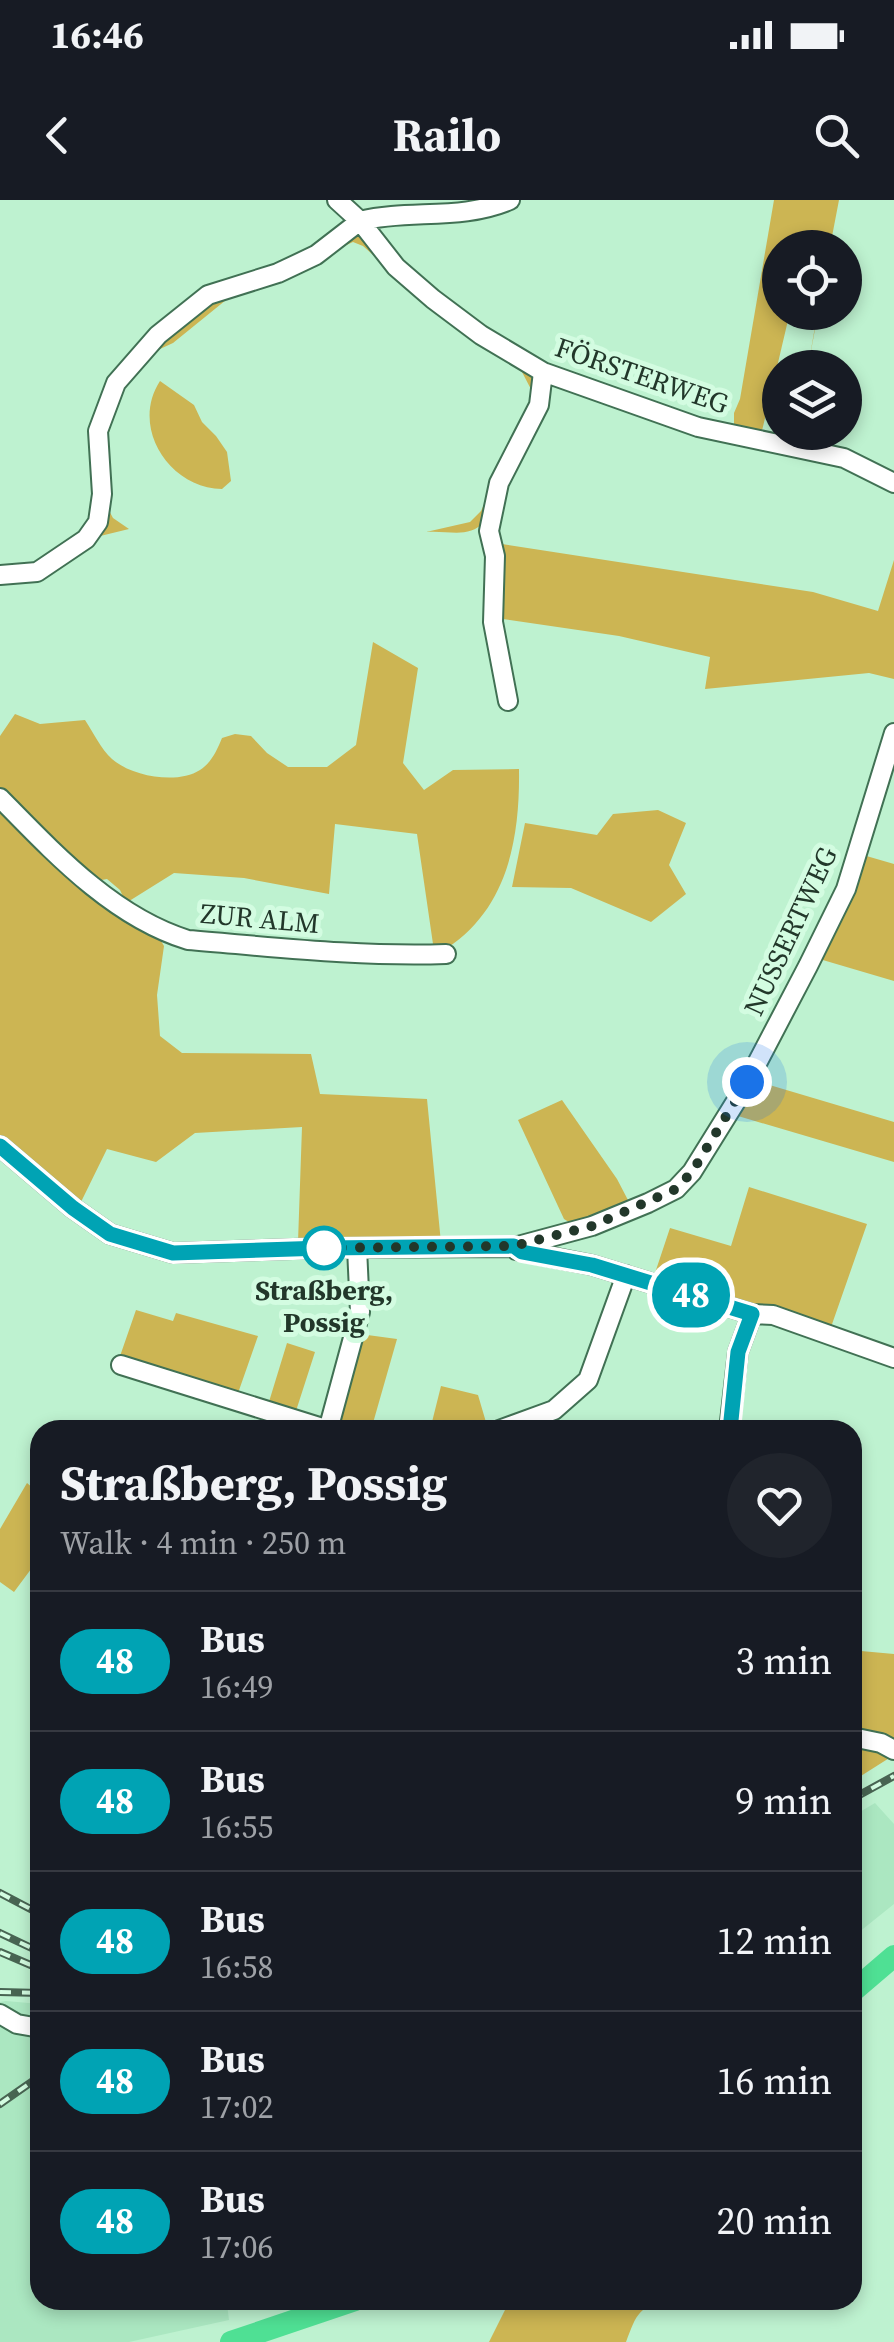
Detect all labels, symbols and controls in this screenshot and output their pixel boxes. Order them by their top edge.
text: 16:46 [50,9,144,61]
text: Railo [393,104,501,166]
icon: back [30,108,85,163]
icon: search [809,108,864,163]
map controls [762,230,862,450]
button: locate [762,230,862,330]
street label: FÖRSTERWEG [550,328,734,422]
button: layers [762,350,862,450]
street label: NUSSERTWEG [734,840,846,1022]
street label: ZUR ALM [199,894,321,942]
your location [722,1057,772,1107]
marker: Straßberg, Possig [303,1227,345,1269]
line badge: 48 [646,1262,736,1328]
place label: Straßberg, Possig [255,1271,393,1341]
text: 48 [672,1271,710,1319]
text: Straßberg, Possig [60,1450,447,1516]
button: heart [727,1453,832,1558]
text: Walk · 4 min · 250 m [60,1521,346,1565]
text: Bus [200,1613,265,1665]
text: 3 min [736,1635,832,1687]
text: 48 [96,1637,134,1685]
text: 16:49 [200,1665,274,1709]
text: Bus [200,1753,265,1805]
text: 9 min [736,1775,832,1827]
text: 48 [96,1777,134,1825]
text: 16:55 [200,1805,274,1849]
text: Bus [200,1893,265,1945]
text: 12 min [717,1915,832,1967]
text: 48 [96,1917,134,1965]
text: 16:58 [200,1945,274,1989]
text: Bus [200,2033,265,2085]
text: 16 min [717,2055,832,2107]
text: 48 [96,2057,134,2105]
text: 17:02 [200,2085,274,2129]
text: Bus [200,2173,265,2225]
text: 20 min [717,2195,832,2247]
text: 48 [96,2197,134,2245]
text: 17:06 [200,2225,274,2269]

